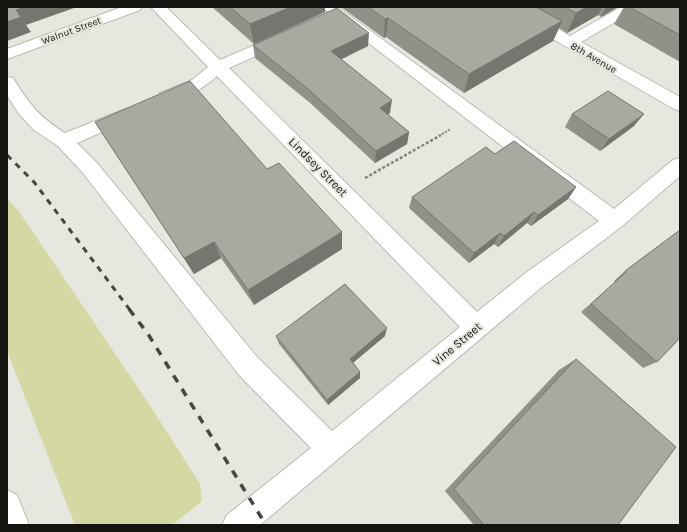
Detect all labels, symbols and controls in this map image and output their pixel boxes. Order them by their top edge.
street label: Walnut Street [40,15,103,47]
street label: 8th Avenue [568,40,619,76]
street label: Lindsey Street [286,135,351,200]
street label: Vine Street [430,319,485,368]

